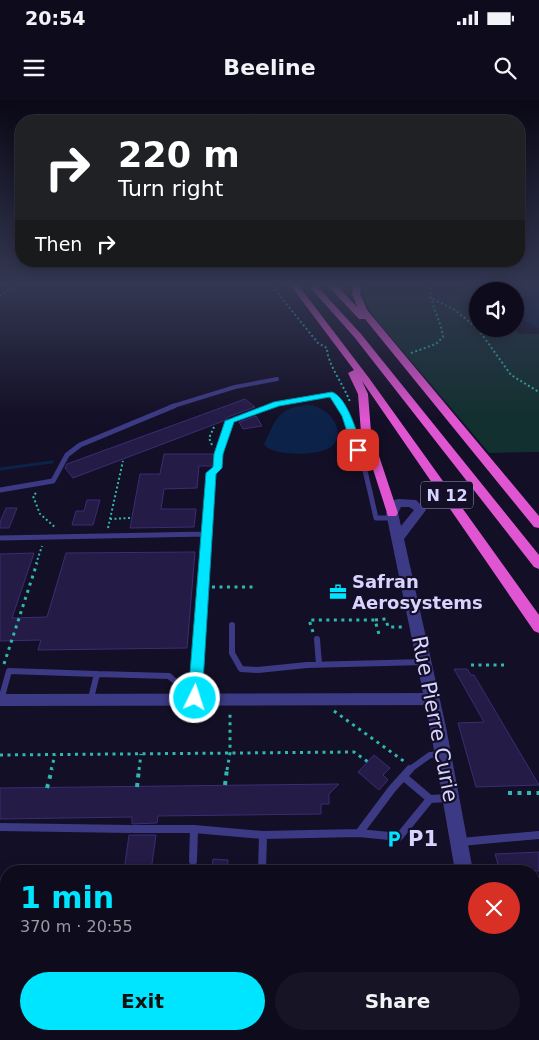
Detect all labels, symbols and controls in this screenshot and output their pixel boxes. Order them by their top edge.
text: 20:54 [25,7,85,29]
icon: menu [20,54,48,82]
icon: search [491,54,519,82]
text: Beeline [223,55,316,80]
icon: right [35,135,100,200]
text: 220 m [118,135,240,175]
text: Turn right [118,176,223,201]
icon: right [92,230,120,258]
text: Then [35,233,82,255]
map controls [469,282,524,337]
button: sound [469,282,524,337]
pin [337,429,379,471]
icon: arrive [344,436,372,464]
road number: N 12 [421,482,473,508]
place label: Safran Aerosystems [352,571,483,613]
office icon: Safran Aerosystems [328,582,348,602]
street label: Rue Pierre Curie [407,634,463,804]
position arrow [168,671,220,723]
place label: P1 [408,827,438,851]
parking icon: P1 [384,829,404,849]
text: 1 min [20,880,114,915]
button: close [468,882,520,934]
text: 370 m · 20:55 [20,917,133,936]
button: Exit [20,972,265,1030]
button: Share [275,972,520,1030]

